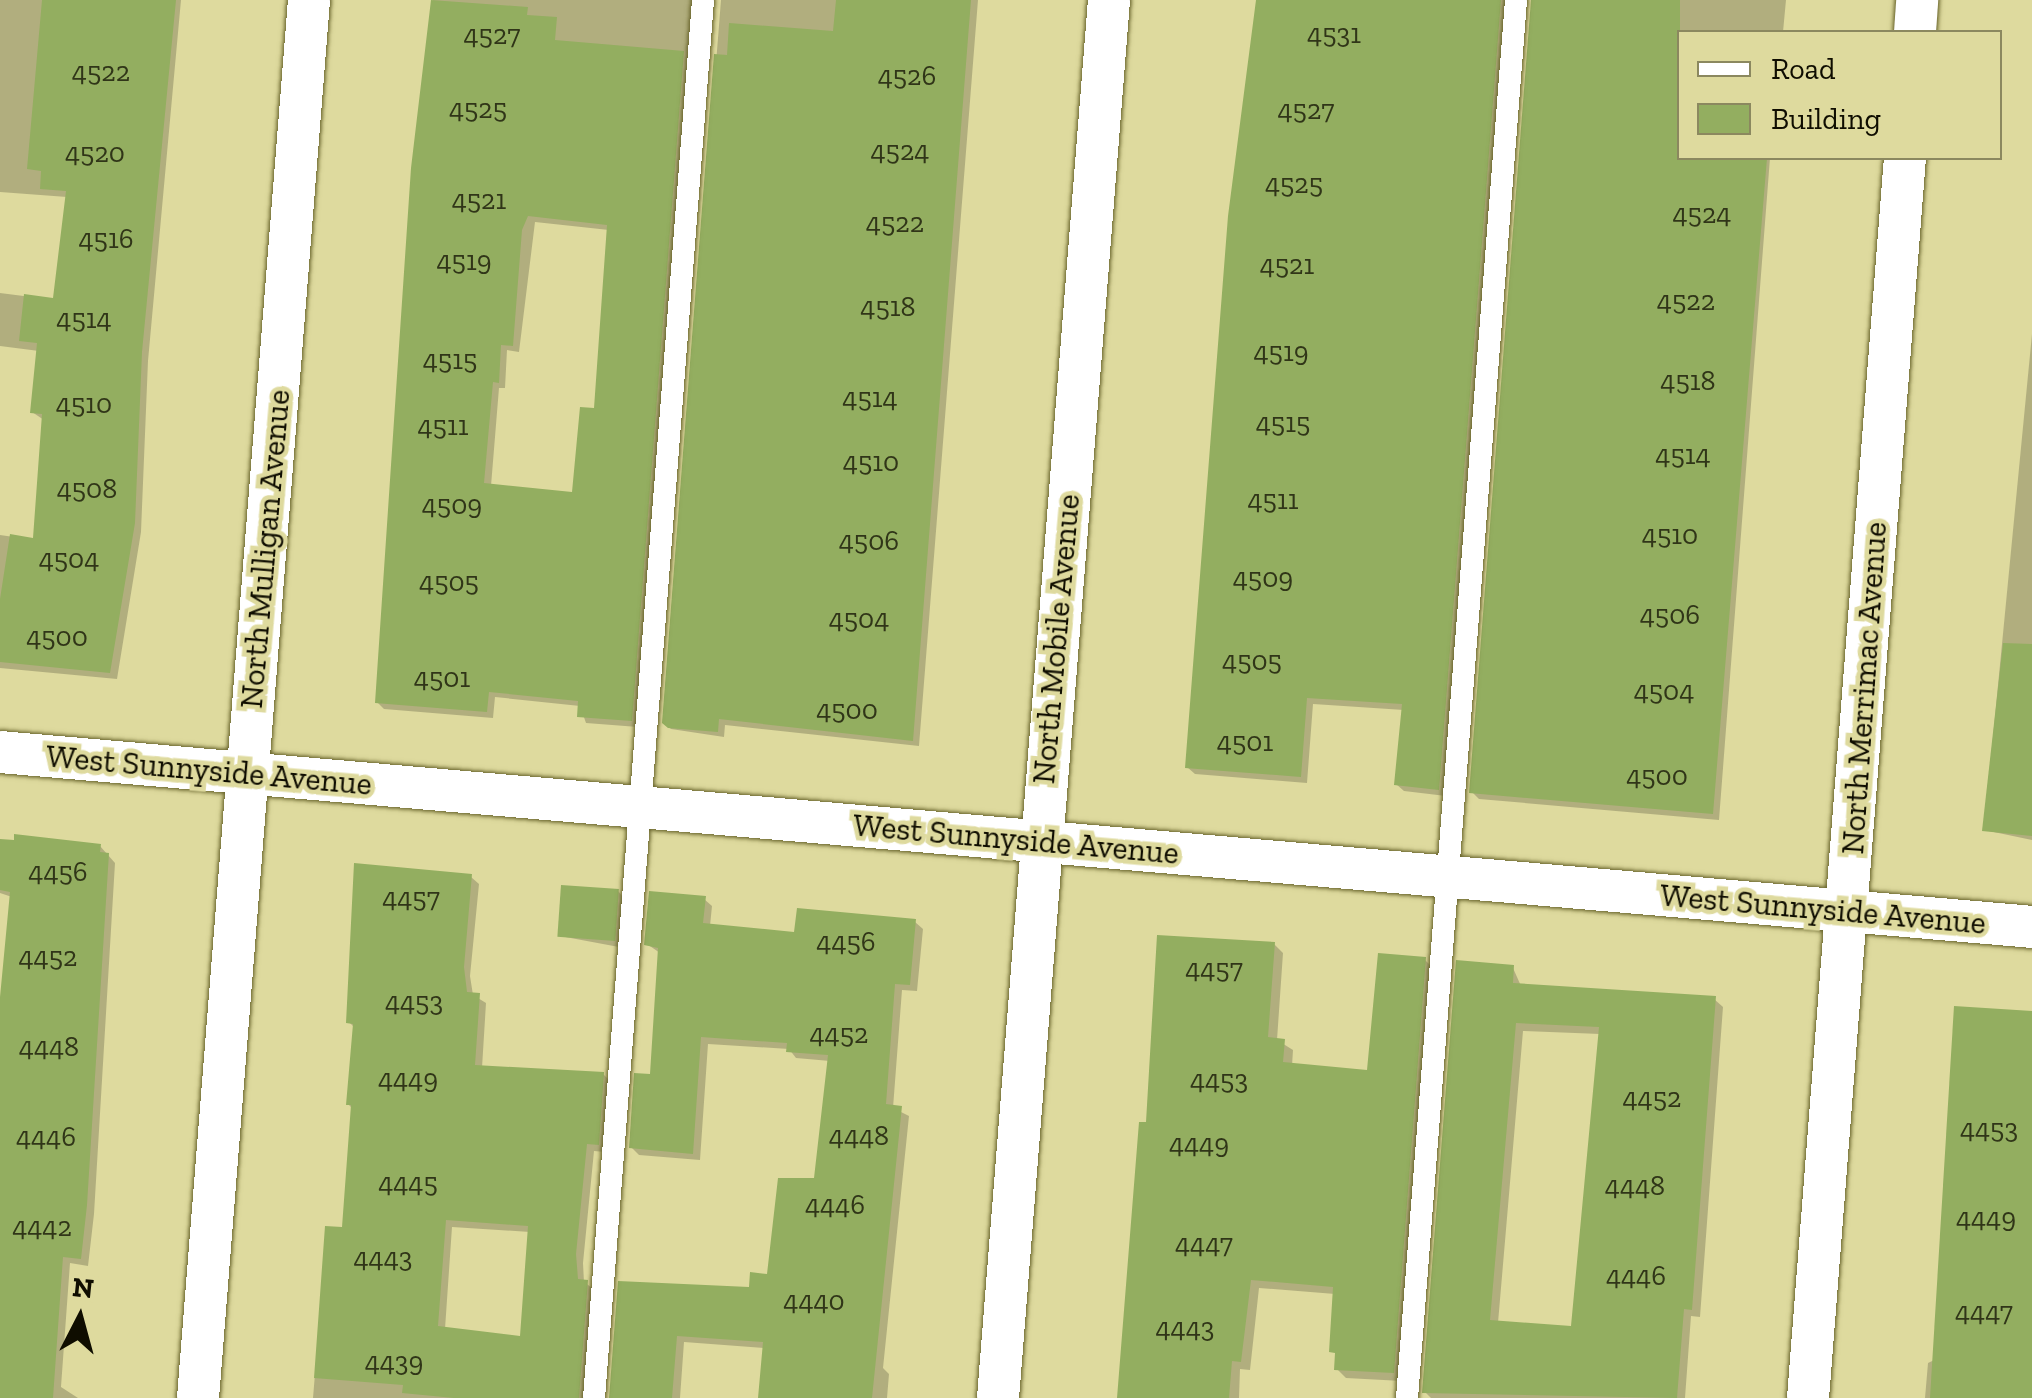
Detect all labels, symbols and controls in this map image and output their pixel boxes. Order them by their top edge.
house number: 4531 [1307,17,1361,51]
house number: 4527 [463,18,521,52]
legend [1677,30,2002,160]
text: Road [1771,51,1836,87]
house number: 4522 [72,55,130,89]
house number: 4526 [878,59,936,93]
house number: 4525 [449,92,507,126]
house number: 4527 [1277,93,1335,127]
text: Building [1771,101,1881,137]
house number: 4524 [871,134,929,168]
house number: 4520 [65,136,125,170]
house number: 4525 [1265,167,1323,201]
house number: 4521 [452,183,506,217]
house number: 4524 [1673,197,1731,231]
house number: 4522 [866,206,924,240]
house number: 4516 [78,222,134,256]
house number: 4519 [436,244,492,278]
house number: 4521 [1260,248,1314,282]
house number: 4522 [1657,284,1715,318]
house number: 4518 [860,290,916,324]
house number: 4514 [56,302,112,336]
house number: 4519 [1253,335,1309,369]
house number: 4515 [423,343,477,377]
house number: 4518 [1660,364,1716,398]
house number: 4514 [842,381,898,415]
house number: 4510 [56,387,112,421]
street label: North Mulligan Avenue [232,387,298,711]
house number: 4515 [1256,406,1310,440]
house number: 4511 [418,409,468,443]
house number: 4514 [1655,438,1711,472]
house number: 4510 [843,445,899,479]
house number: 4508 [57,472,117,506]
house number: 4511 [1248,483,1298,517]
house number: 4509 [422,488,482,522]
street label: North Mobile Avenue [1024,492,1088,786]
house number: 4510 [1642,518,1698,552]
street label: North Merrimac Avenue [1833,520,1895,856]
house number: 4506 [839,524,899,558]
house number: 4504 [39,542,99,576]
house number: 4509 [1233,561,1293,595]
house number: 4505 [419,565,479,599]
house number: 4506 [1640,598,1700,632]
house number: 4504 [829,602,889,636]
house number: 4500 [26,620,88,654]
house number: 4505 [1222,644,1282,678]
house number: 4501 [414,661,470,695]
house number: 4504 [1634,674,1694,708]
house number: 4500 [816,693,878,727]
house number: 4501 [1217,725,1273,759]
street label: West Sunnyside Avenue [44,737,374,803]
house number: 4500 [1626,759,1688,793]
street label: West Sunnyside Avenue [851,806,1181,872]
house number: 4456 [28,855,88,889]
street label: West Sunnyside Avenue [1658,876,1988,942]
house number: 4457 [382,881,440,915]
house number: 4456 [816,925,876,959]
house number: 4452 [19,940,77,974]
house number: 4457 [1185,952,1243,986]
house number: 4453 [385,985,443,1019]
house number: 4452 [810,1017,868,1051]
house number: 4448 [19,1030,79,1064]
house number: 4449 [378,1062,438,1096]
house number: 4453 [1190,1063,1248,1097]
house number: 4452 [1623,1081,1681,1115]
house number: 4453 [1960,1112,2018,1146]
house number: 4448 [829,1119,889,1153]
house number: 4446 [16,1120,76,1154]
house number: 4449 [1169,1127,1229,1161]
house number: 4445 [378,1166,438,1200]
house number: 4448 [1605,1169,1665,1203]
house number: 4446 [805,1188,865,1222]
house number: 4449 [1956,1201,2016,1235]
house number: 4442 [12,1210,72,1244]
house number: 4447 [1175,1227,1233,1261]
house number: 4443 [354,1241,412,1275]
house number: 4446 [1606,1259,1666,1293]
north arrow [30,1268,130,1368]
text: N [71,1270,95,1305]
house number: 4440 [783,1284,845,1318]
house number: 4447 [1955,1295,2013,1329]
house number: 4443 [1156,1311,1214,1345]
house number: 4439 [365,1345,423,1379]

